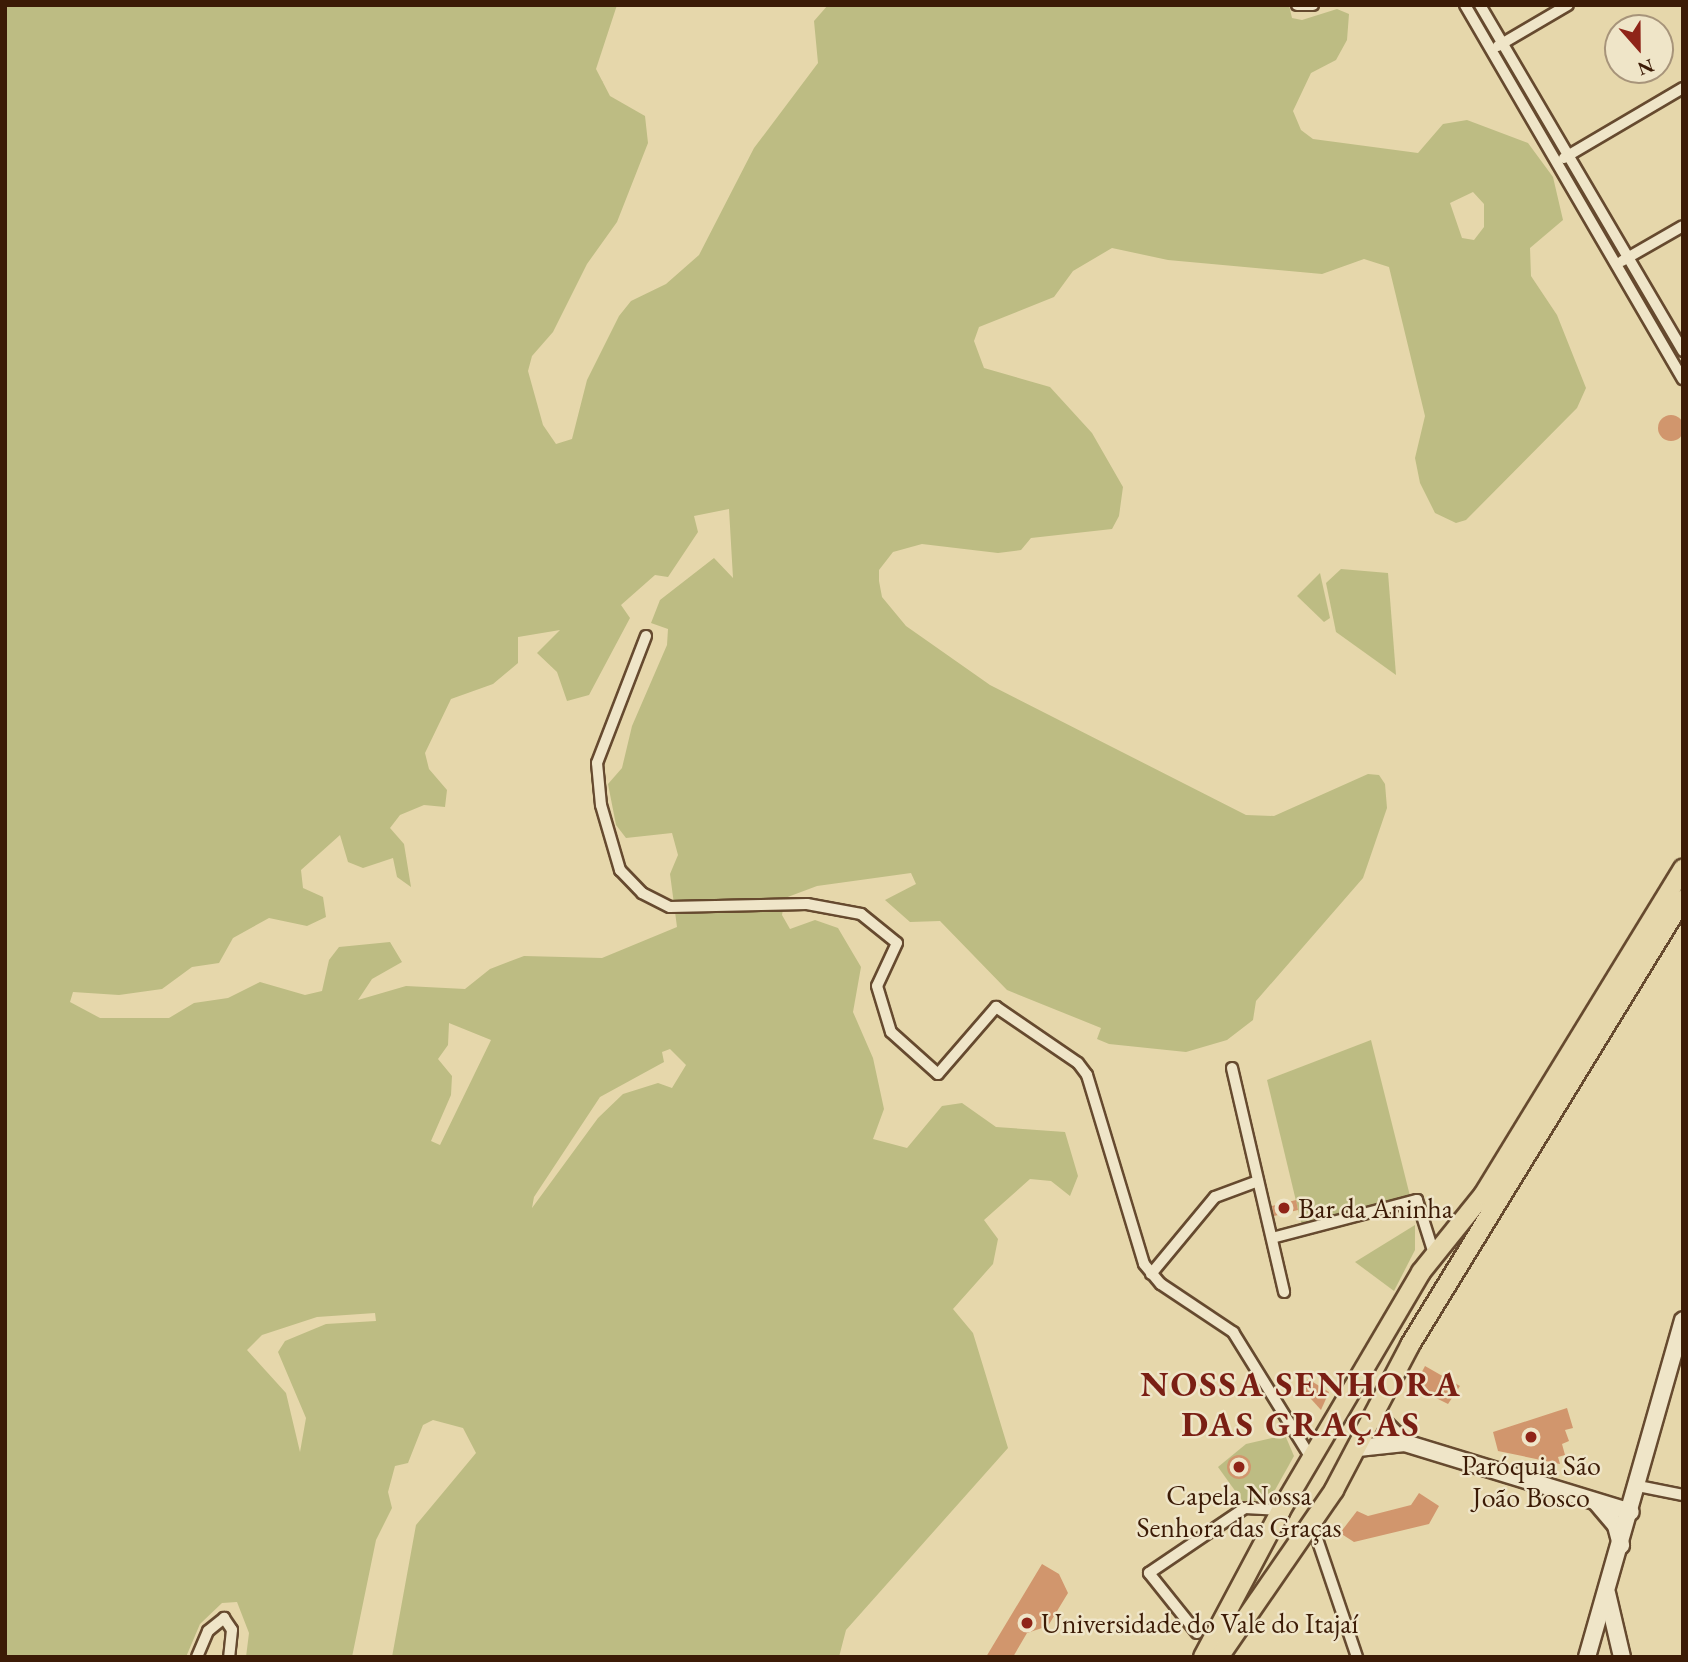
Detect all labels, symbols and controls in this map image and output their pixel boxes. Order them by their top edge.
north arrow [1604,14,1674,84]
text: N [1634,53,1658,82]
place label: Bar da Aninha [1298,1191,1453,1225]
marker: Bar da Aninha [1276,1200,1292,1216]
district label: NOSSA SENHORA DAS GRAÇAS [1142,1363,1460,1445]
marker: Paróquia São João Bosco [1523,1429,1539,1445]
place label: Paróquia São João Bosco [1461,1448,1601,1514]
marker: Capela Nossa Senhora das Graças [1231,1459,1247,1475]
place label: Capela Nossa Senhora das Graças [1136,1478,1342,1544]
place label: Universidade do Vale do Itajaí [1041,1606,1358,1640]
marker: Universidade do Vale do Itajaí [1019,1615,1035,1631]

